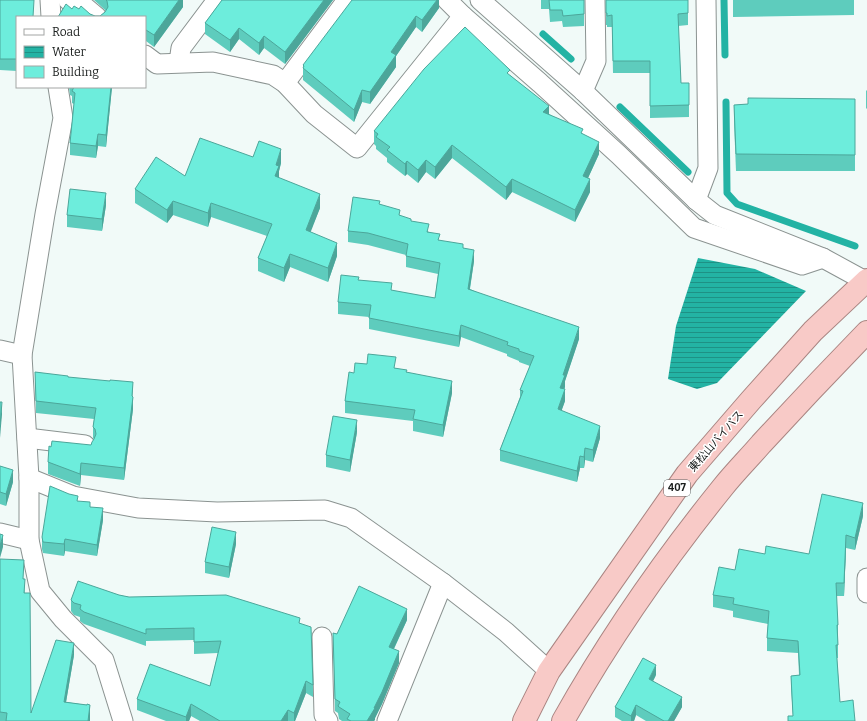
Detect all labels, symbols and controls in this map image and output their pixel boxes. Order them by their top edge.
legend [16,16,146,88]
text: Road [52,25,80,39]
text: Water [52,45,87,59]
text: Building [52,65,99,79]
street label: 東松山バイパス [686,408,746,474]
road number: 407 [664,480,690,496]

